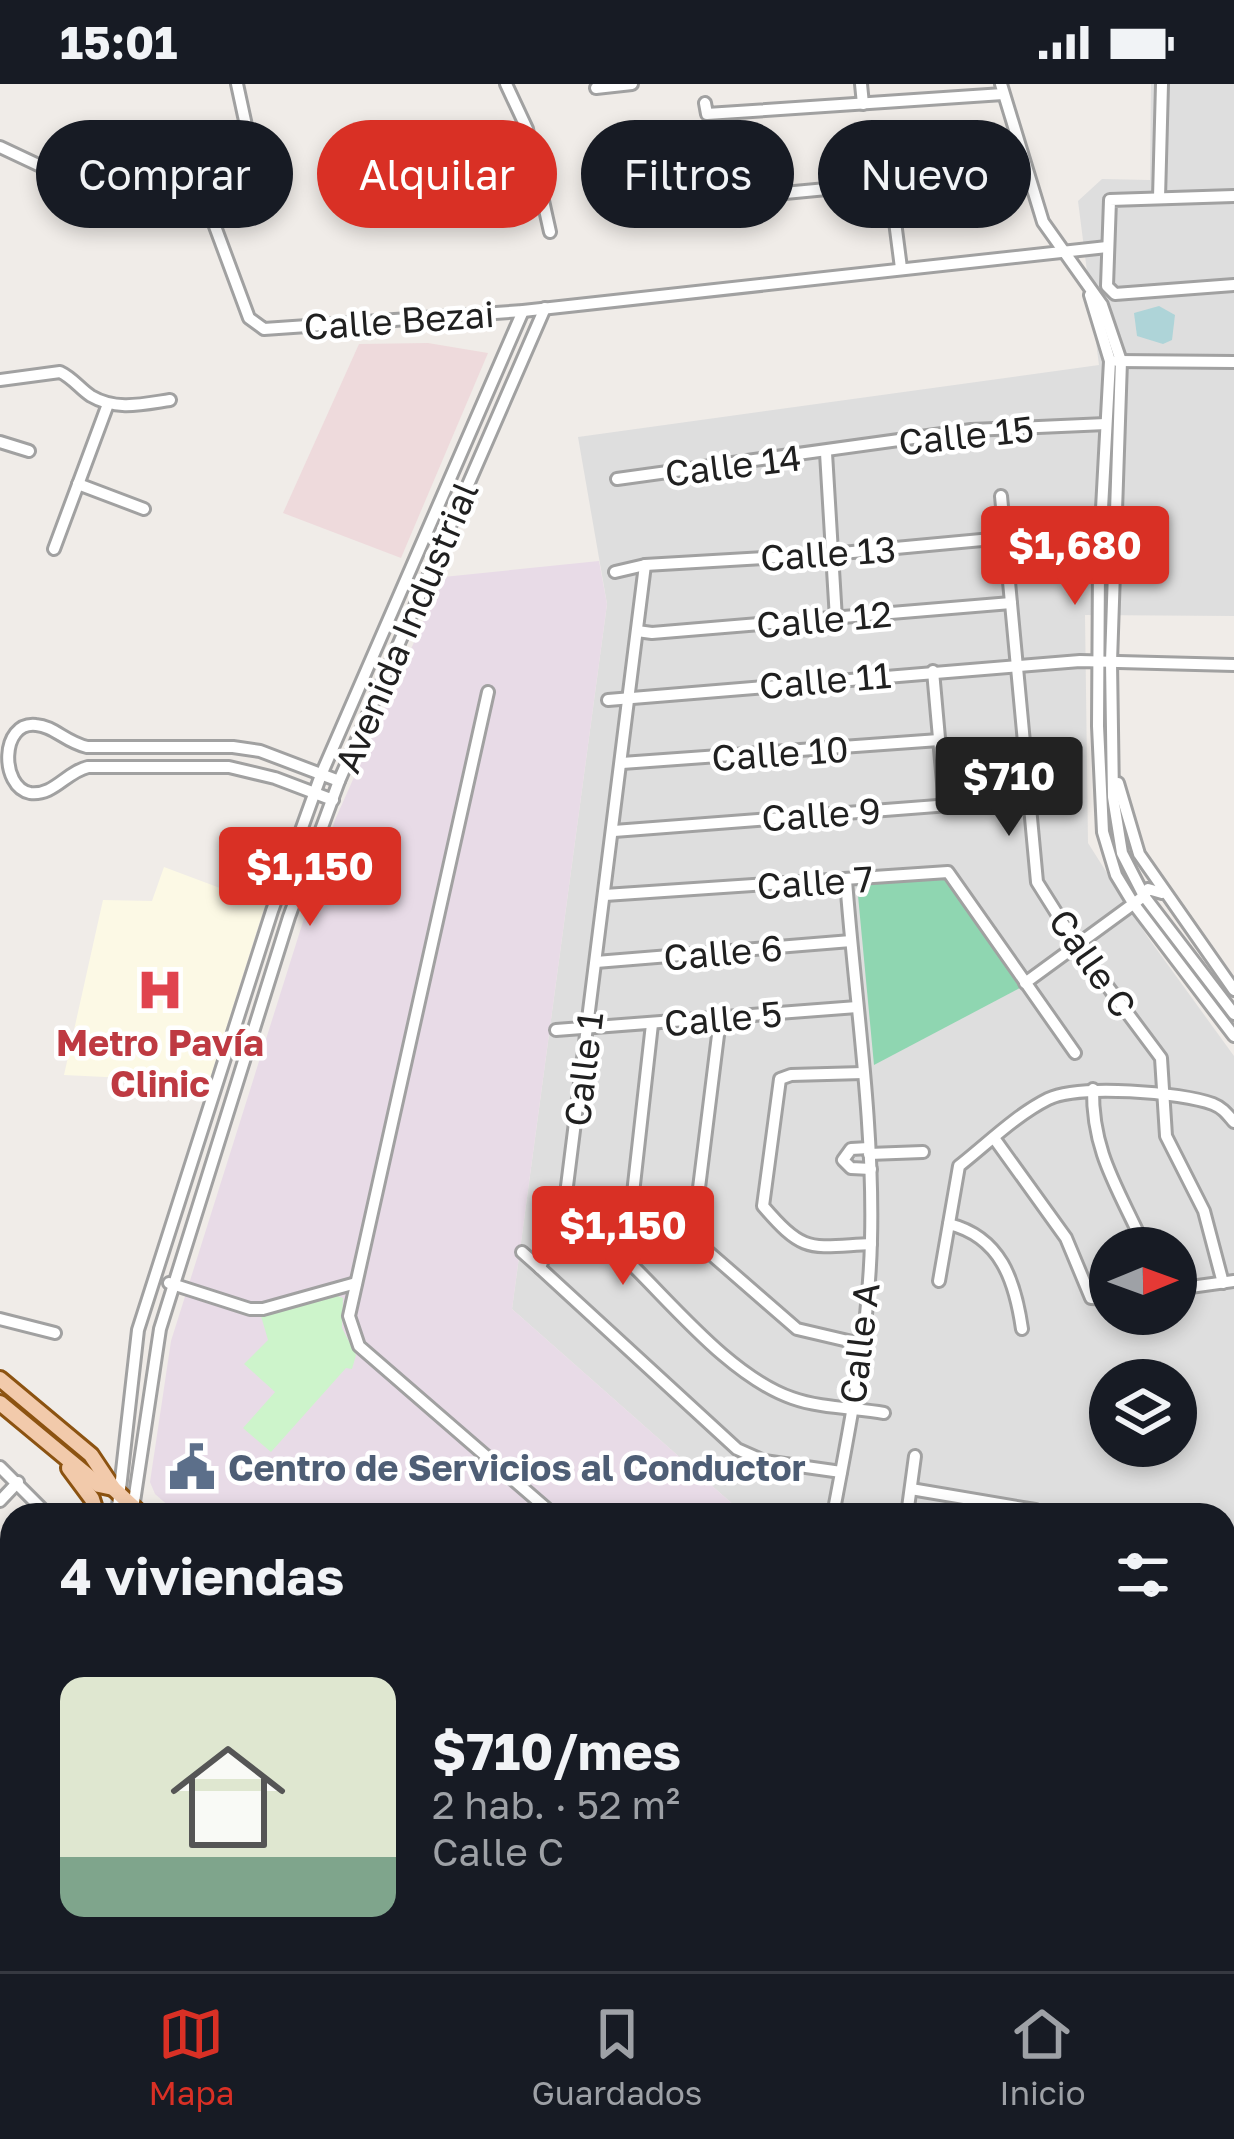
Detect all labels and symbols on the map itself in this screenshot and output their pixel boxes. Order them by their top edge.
street label: Calle Bezai [302,292,496,348]
street label: Calle 15 [896,407,1036,463]
street label: Calle 14 [662,435,804,495]
street label: Avenida Industrial [325,475,487,779]
pin: $1,680 [977,506,1173,608]
street label: Calle 13 [759,527,897,579]
street label: Calle 12 [755,592,893,646]
street label: Calle 11 [757,653,893,707]
street label: Calle 10 [710,727,850,779]
pin: $710 [938,737,1080,839]
street label: Calle 9 [760,788,882,840]
pin: $1,150 [212,827,408,929]
street label: Calle 7 [755,856,875,908]
street label: Calle C [1040,901,1146,1025]
street label: Calle 6 [662,925,784,979]
hospital icon: Metro Pavía Clinic [135,965,185,1015]
street label: Calle 5 [662,991,784,1045]
street label: Calle 1 [555,1009,611,1129]
place label: Metro Pavía Clinic [56,1021,264,1105]
pin: $1,150 [525,1186,721,1288]
north arrow [1089,1227,1197,1335]
street label: Calle A [830,1280,888,1406]
public building icon: Centro de Servicios al Conductor [167,1442,217,1492]
place label: Centro de Servicios al Conductor [228,1446,806,1489]

